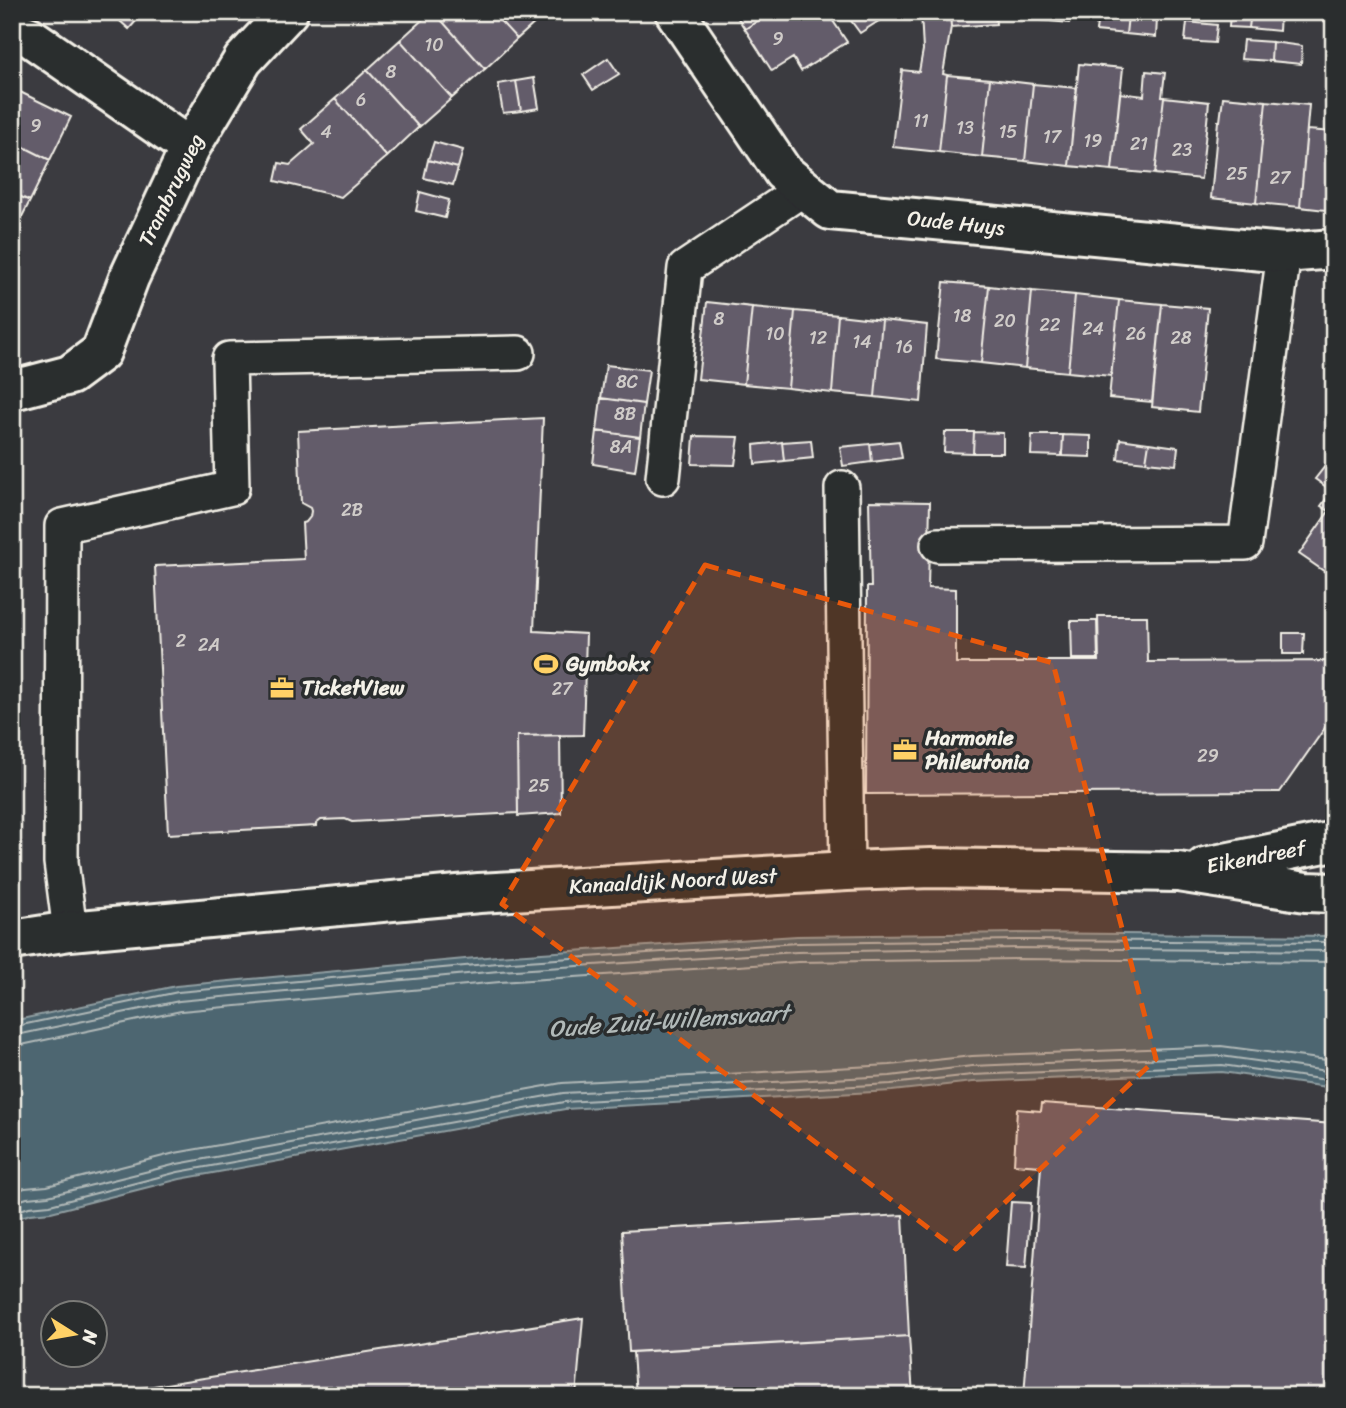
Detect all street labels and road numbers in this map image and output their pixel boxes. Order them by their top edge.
street label: Trambrugweg [127,126,215,253]
street label: Oude Huys [905,199,1007,247]
street label: Eikendreef [1203,828,1312,885]
street label: Kanaaldijk Noord West [568,856,779,905]

